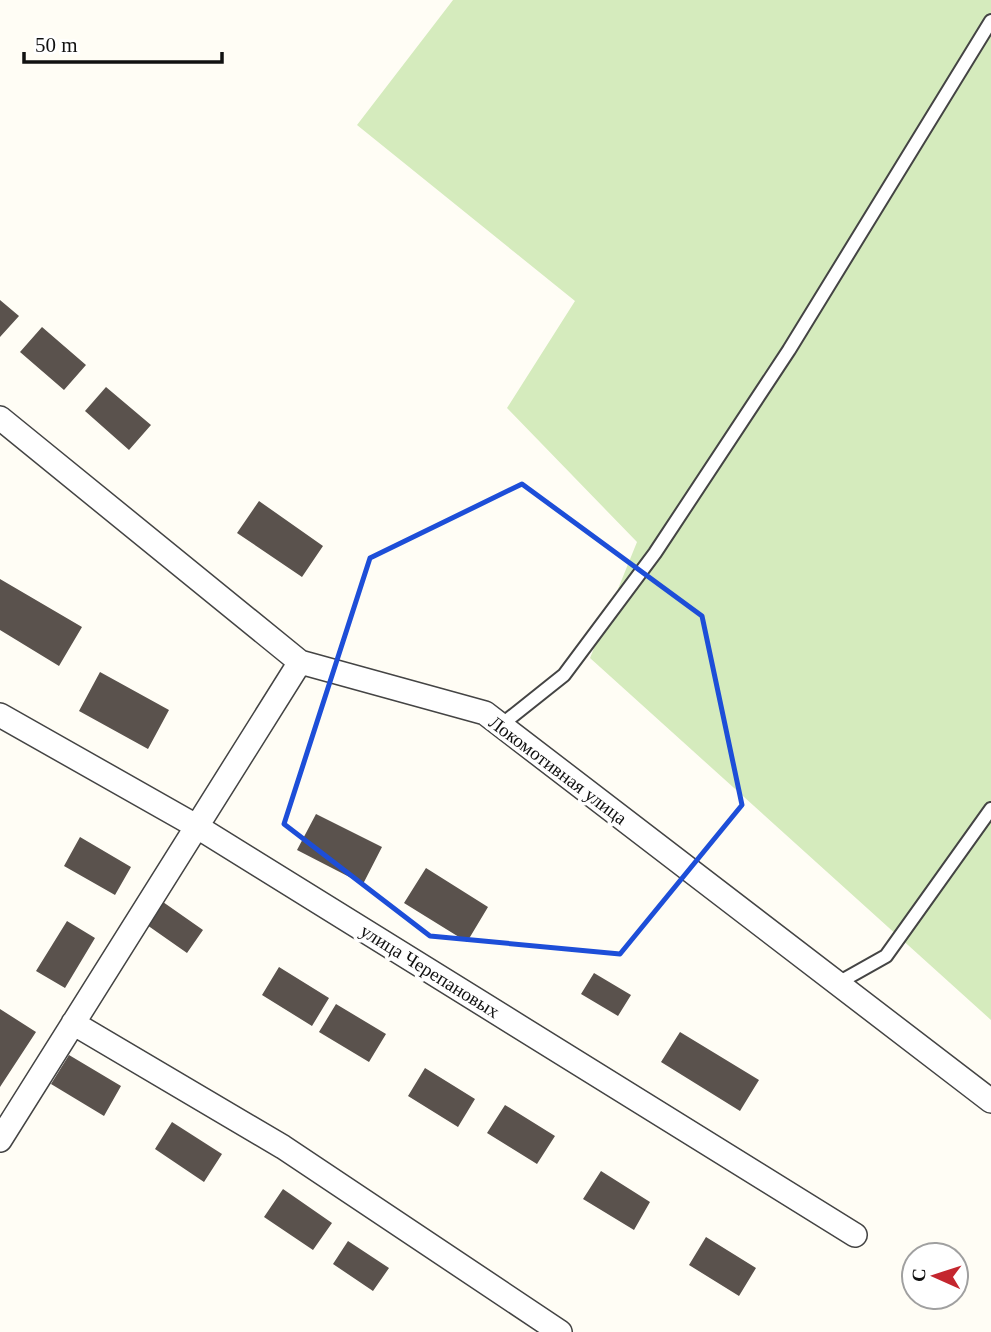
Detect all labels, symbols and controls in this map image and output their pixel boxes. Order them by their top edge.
scale bar [24,21,222,65]
text: 50 m [35,33,78,57]
street label: Локомотивная улица [485,711,631,829]
street label: улица Черепановых [357,920,504,1023]
north arrow [900,1241,970,1311]
text: С [908,1268,929,1283]

